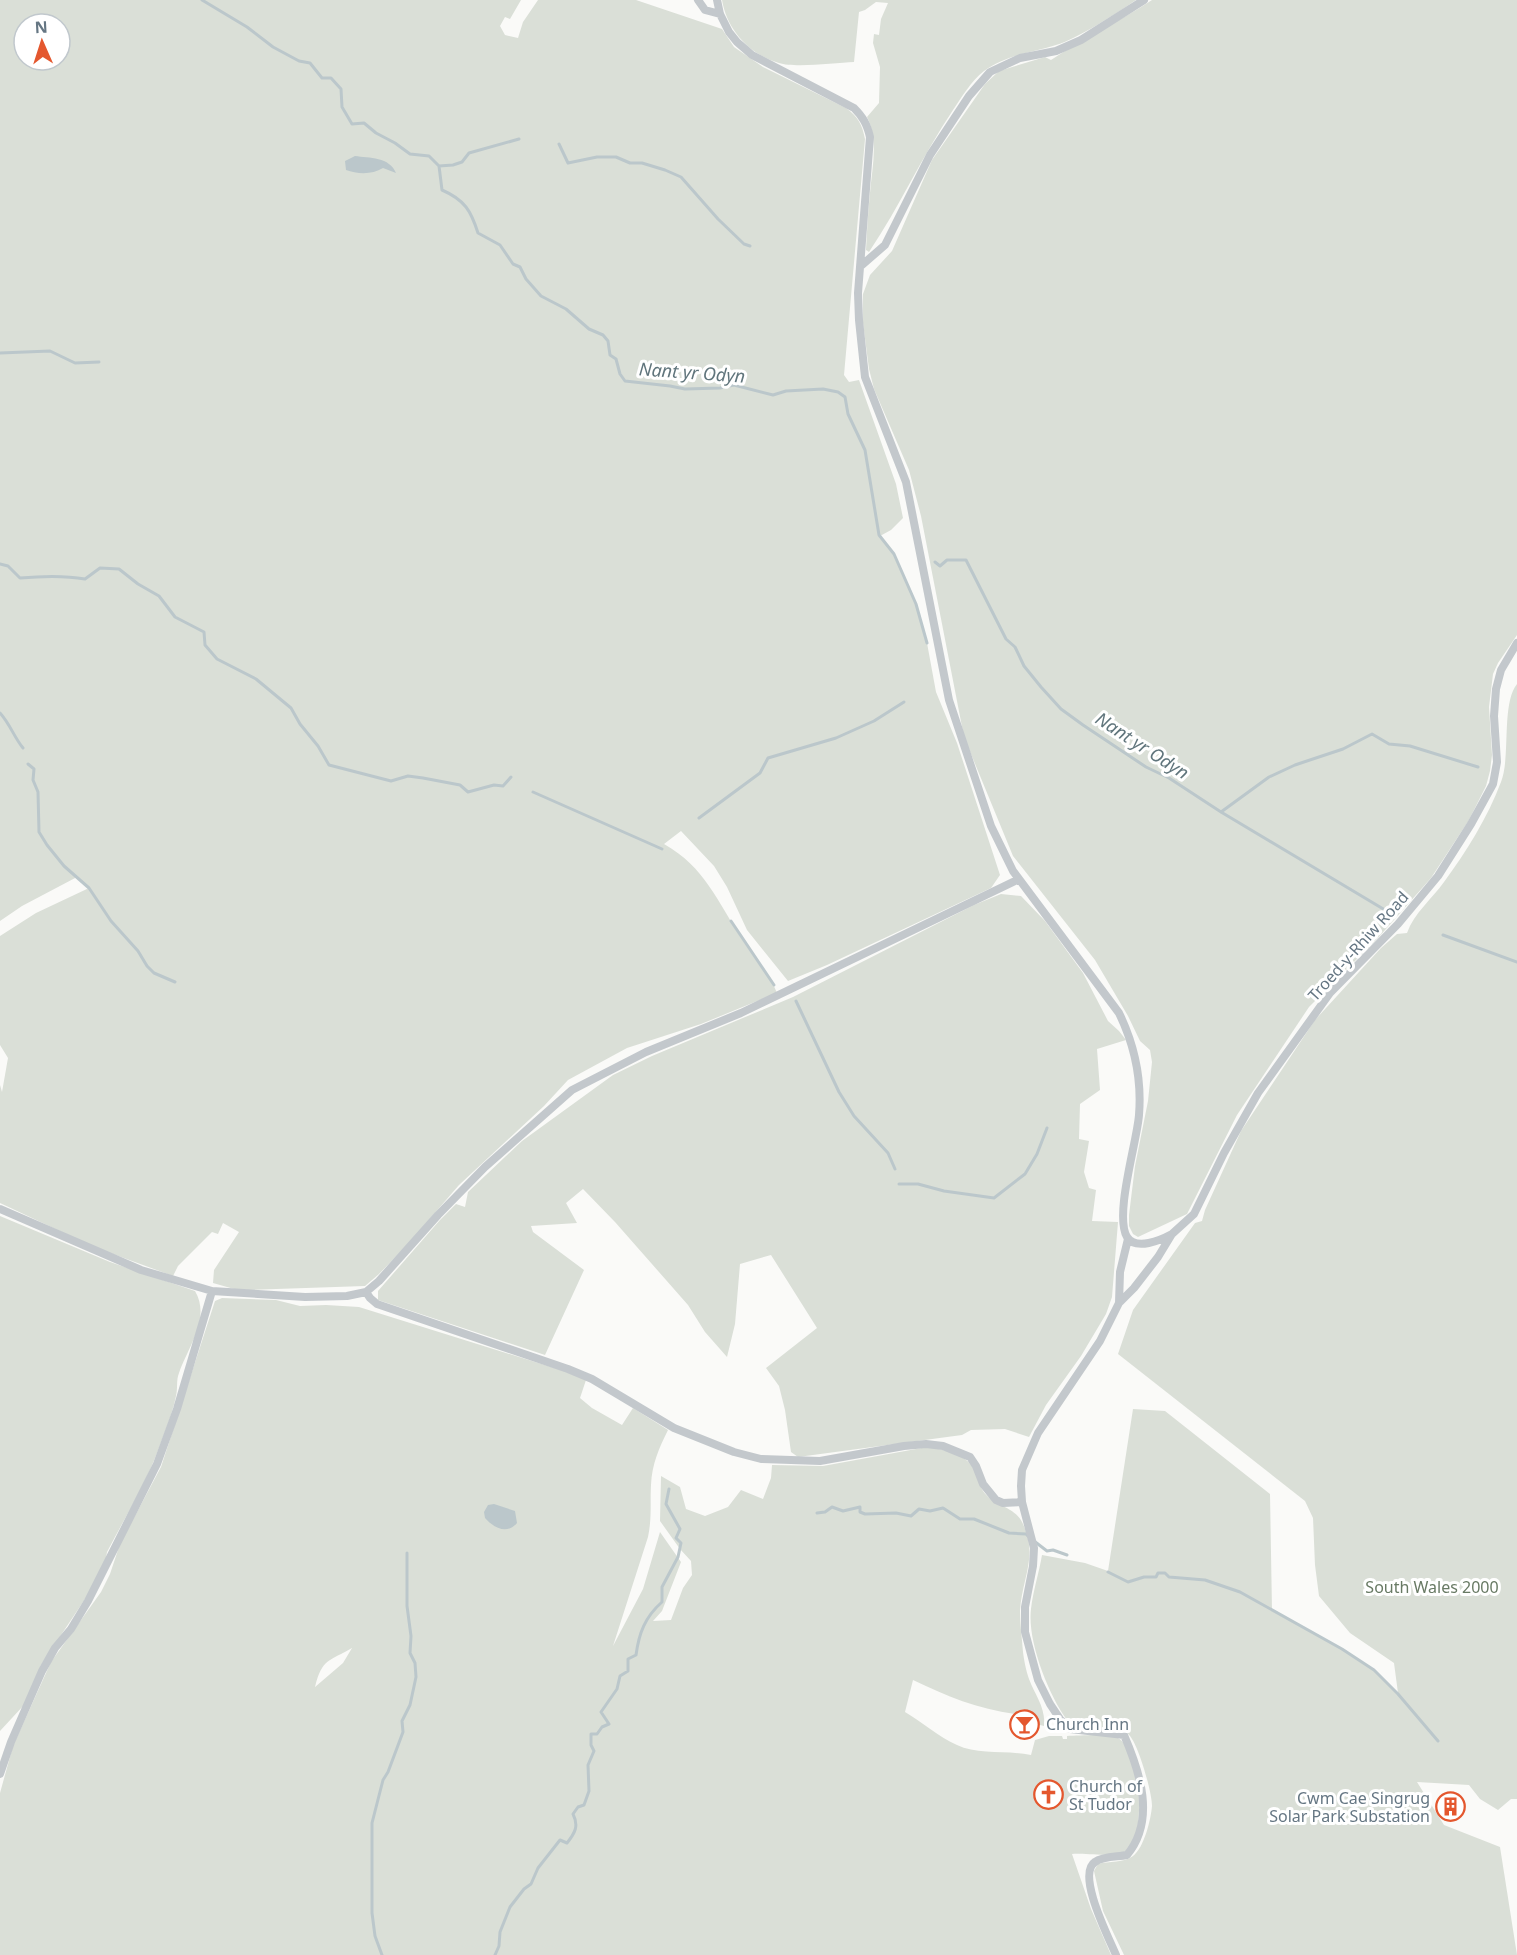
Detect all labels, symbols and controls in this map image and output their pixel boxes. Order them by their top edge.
north arrow [12,12,72,72]
text: N [34,16,48,38]
water label: Nant yr Odyn [638,356,746,388]
water label: Nant yr Odyn [1091,706,1194,784]
street label: Troed-y-Rhiw Road [1303,886,1413,1006]
park label: South Wales 2000 [1365,1576,1499,1598]
bar icon: Church Inn [1009,1708,1041,1740]
place label: Church Inn [1046,1713,1129,1735]
place label: Church of St Tudor [1069,1775,1144,1815]
church icon: Church of St Tudor [1032,1779,1064,1811]
place label: Cwm Cae Singrug Solar Park Substation [1269,1787,1430,1827]
building icon: Cwm Cae Singrug Solar Park Substation [1435,1791,1467,1823]

